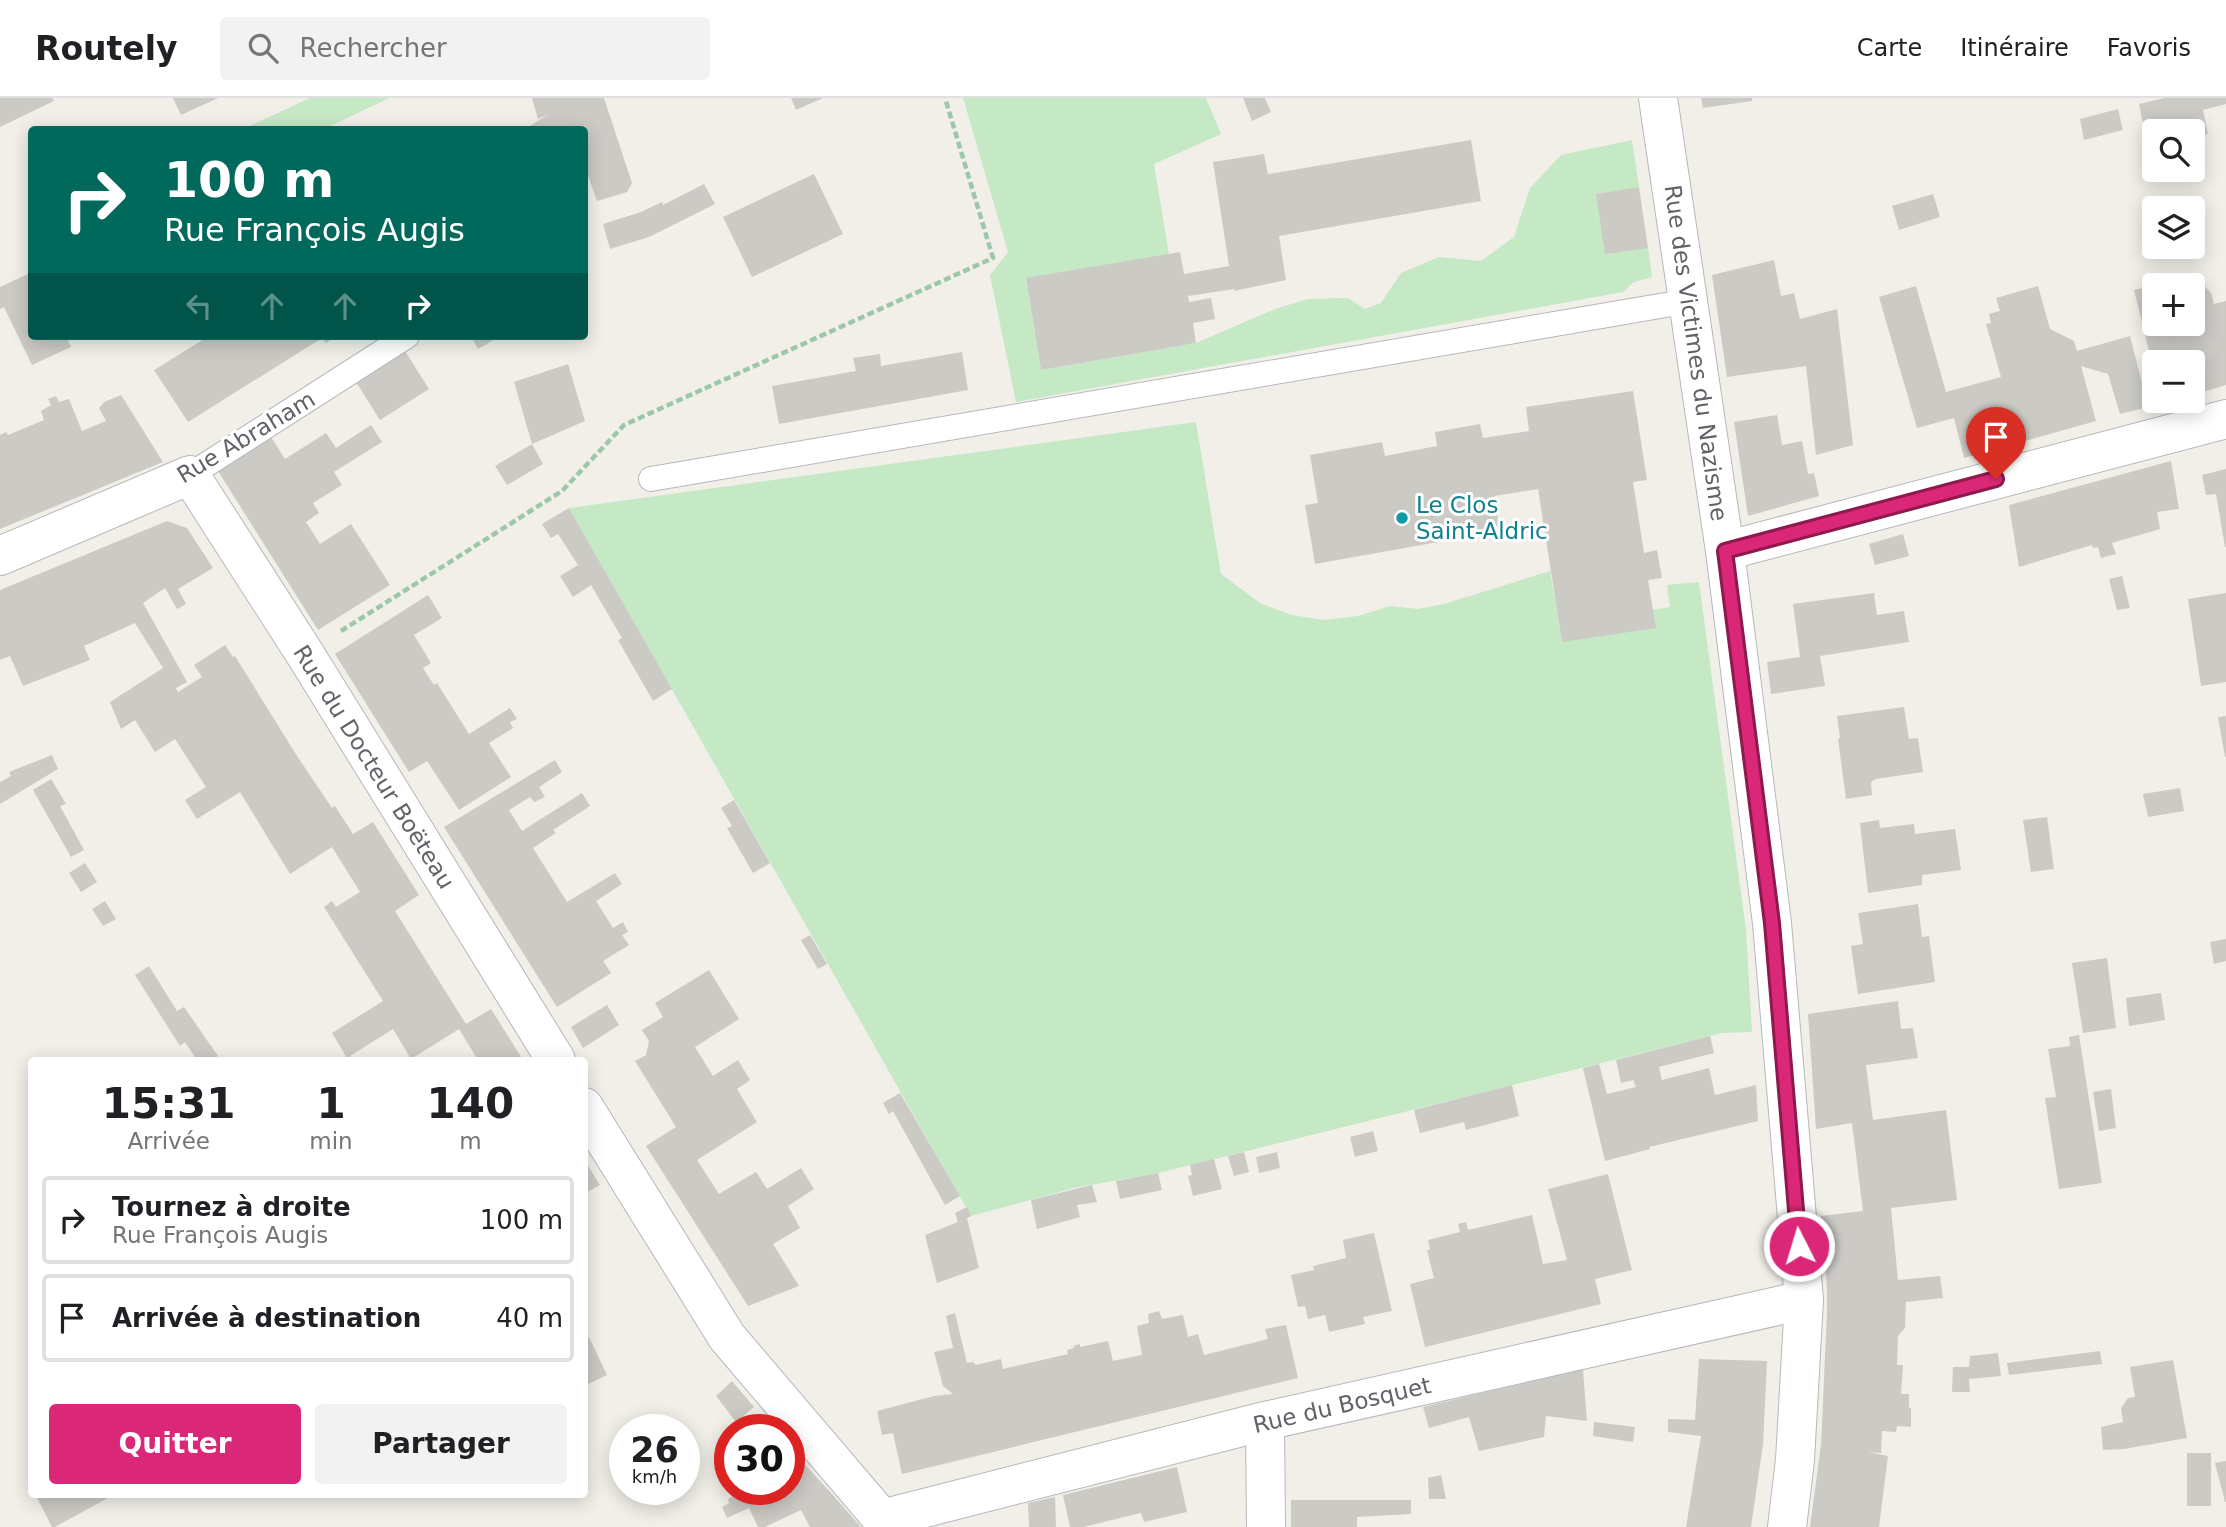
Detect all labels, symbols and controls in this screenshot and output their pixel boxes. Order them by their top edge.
search box [220,17,710,80]
text: Routely [35,29,178,68]
icon: search [244,29,282,67]
text: Rechercher [300,33,447,63]
text: Carte [1857,34,1922,62]
text: Itinéraire [1960,34,2069,62]
text: Favoris [2107,34,2191,62]
map controls [2142,119,2205,413]
button: search [2142,119,2205,182]
text: 100 m [164,152,334,209]
icon: right [49,154,140,245]
street label: Rue des Victimes du Nazisme [1660,183,1732,523]
button: layers [2142,196,2205,259]
text: Rue François Augis [164,211,465,249]
button: + [2142,273,2205,336]
icon: left [180,287,218,325]
icon: ahead [253,287,291,325]
icon: ahead [326,287,364,325]
icon: right [399,287,437,325]
button: − [2142,350,2205,413]
street label: Rue Abraham [172,386,320,488]
pin [1966,407,2026,479]
icon: arrive [1977,418,2015,456]
place label: Le Clos Saint-Aldric [1416,492,1548,544]
marker: Le Clos Saint-Aldric [1394,510,1410,526]
street label: Rue du Docteur Boëteau [288,640,460,894]
text: 15:31 [102,1079,236,1128]
text: 1 [316,1079,346,1128]
text: 140 [427,1079,514,1128]
text: Arrivée [127,1128,210,1154]
text: min [309,1128,353,1154]
text: m [459,1128,482,1154]
text: Tournez à droite [112,1192,351,1222]
icon: right [53,1201,91,1239]
text: 100 m [480,1205,563,1235]
position arrow [1762,1209,1836,1283]
text: Rue François Augis [112,1222,328,1248]
icon: arrive [53,1299,91,1337]
text: Arrivée à destination [112,1303,421,1333]
text: 40 m [496,1303,563,1333]
street label: Rue du Bosquet [1251,1372,1433,1438]
button: Quitter [49,1404,301,1484]
button: Partager [315,1404,567,1484]
speed limit sign: 30 [714,1414,805,1505]
text: 26 [630,1430,679,1470]
text: km/h [632,1466,677,1487]

